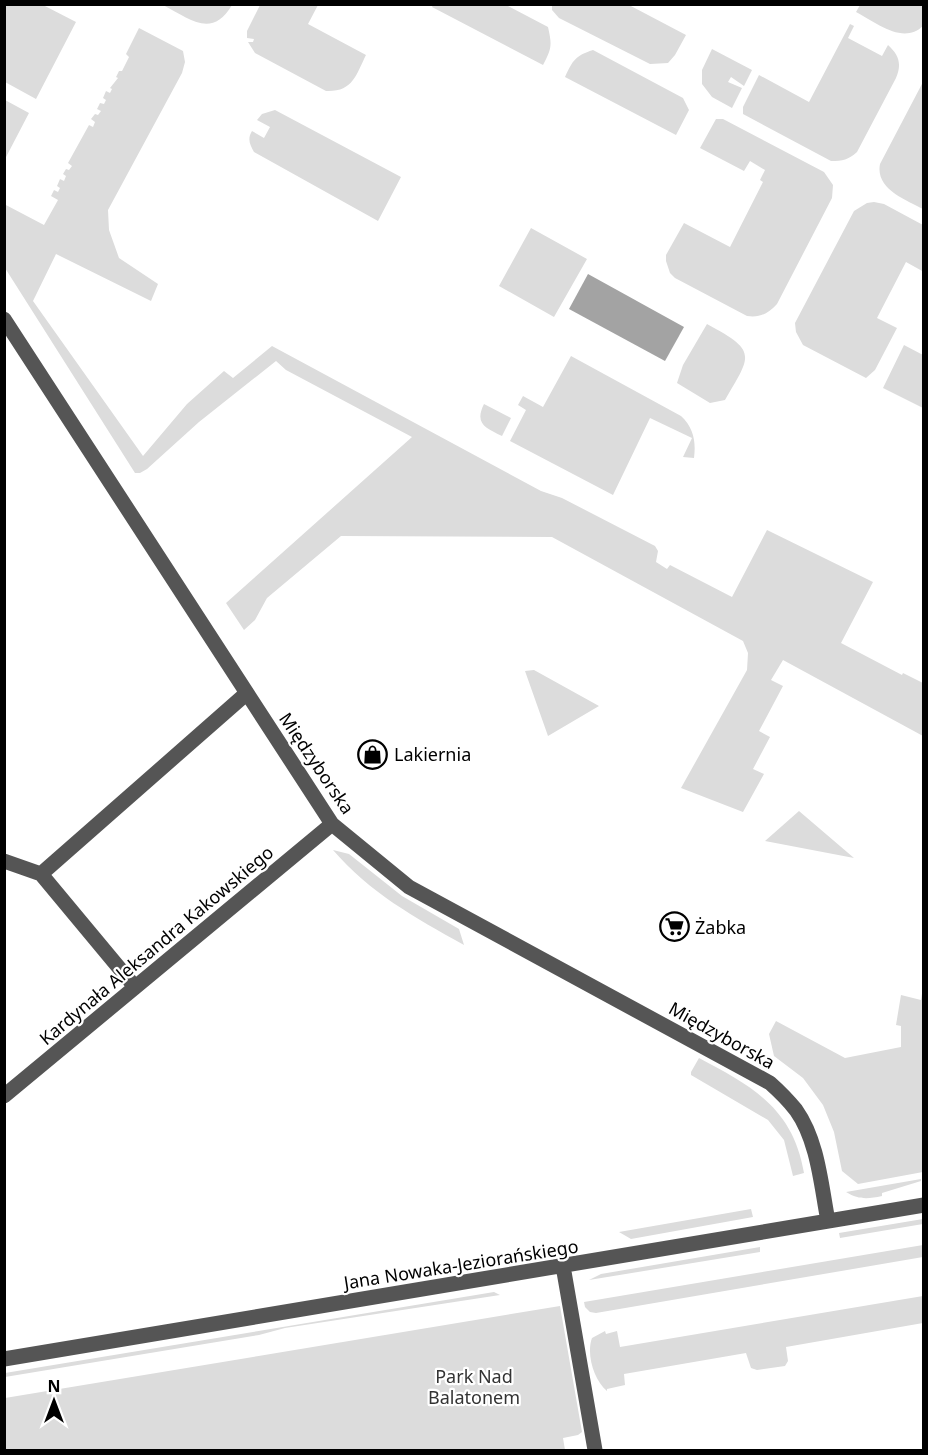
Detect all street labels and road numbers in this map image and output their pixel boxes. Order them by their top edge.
street label: Międzyborska [274,708,360,818]
street label: Kardynała Aleksandra Kakowskiego [34,840,278,1050]
street label: Międzyborska [665,996,779,1074]
street label: Jana Nowaka-Jeziorańskiego [340,1234,580,1295]

